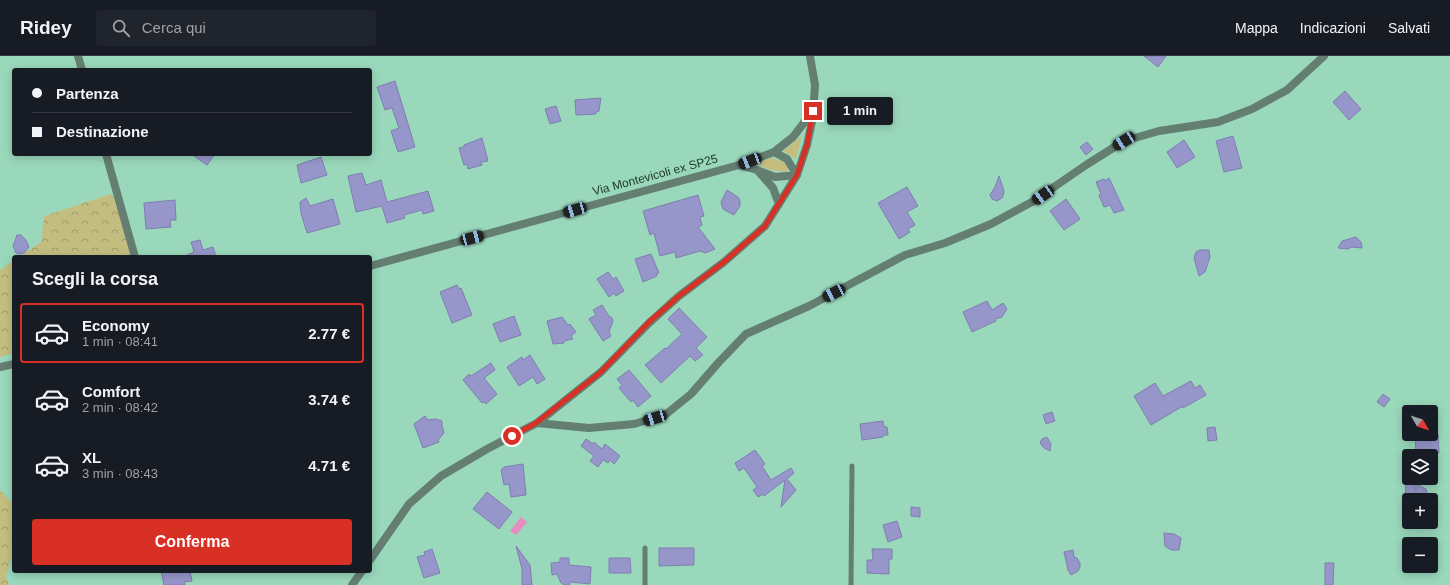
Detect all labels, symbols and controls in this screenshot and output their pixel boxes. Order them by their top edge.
search box [96,10,376,46]
text: Ridey [20,17,72,38]
icon: search [110,17,132,39]
text: Cerca qui [142,19,206,36]
text: Mappa [1235,20,1278,36]
text: Indicazioni [1300,20,1366,36]
text: Salvati [1388,20,1430,36]
text: Partenza [56,85,119,102]
callout: 1 min [827,97,893,125]
route end [804,102,822,120]
text: 1 min [843,103,877,118]
text: Destinazione [56,123,149,140]
car [1111,130,1137,152]
street label: Via Montevicoli ex SP25 [591,151,720,198]
car [737,151,763,171]
car [1030,183,1056,207]
car [562,201,588,219]
car [459,229,485,247]
text: Scegli la corsa [32,269,158,289]
car [821,282,847,304]
icon: car [34,315,70,351]
text: Economy [82,317,150,334]
text: 2.77 € [308,325,350,342]
text: 1 min · 08:41 [82,334,158,349]
icon: car [34,381,70,417]
text: Comfort [82,383,140,400]
text: 3.74 € [308,391,350,408]
text: 2 min · 08:42 [82,400,158,415]
north arrow [1402,405,1438,441]
map controls [1402,405,1438,573]
car [642,409,668,427]
route start [503,427,521,445]
icon: car [34,447,70,483]
text: XL [82,449,101,466]
button: layers [1402,449,1438,485]
text: 4.71 € [308,457,350,474]
text: 3 min · 08:43 [82,466,158,481]
button: + [1402,493,1438,529]
button: Conferma [32,519,352,565]
button: − [1402,537,1438,573]

